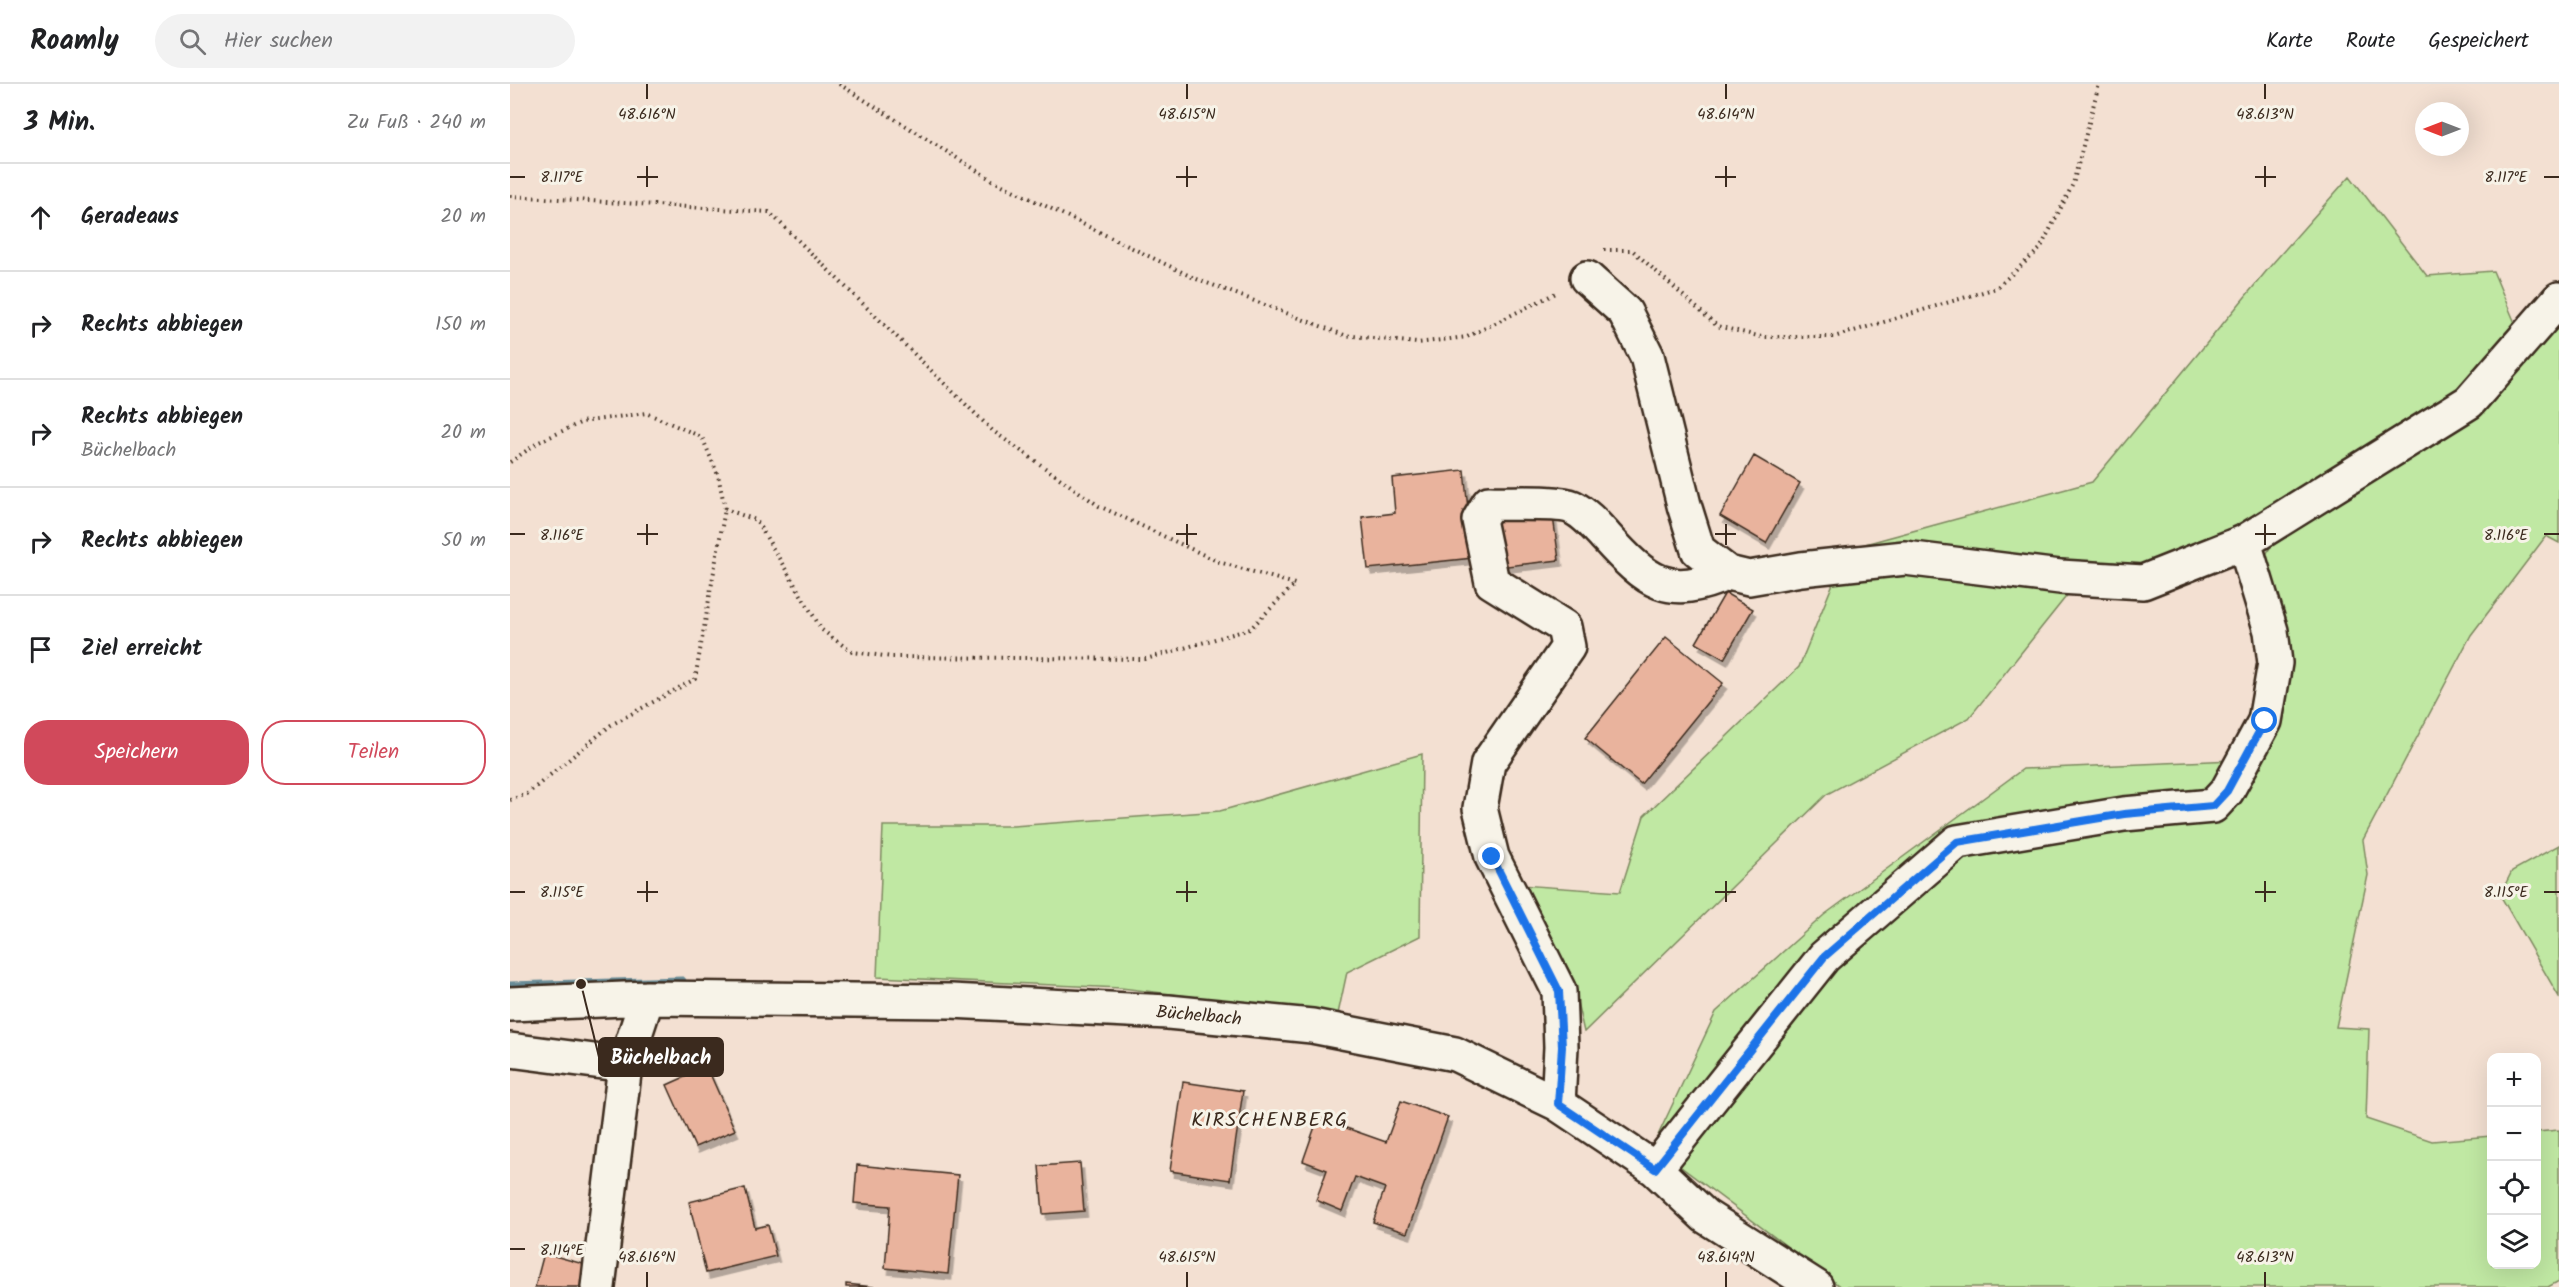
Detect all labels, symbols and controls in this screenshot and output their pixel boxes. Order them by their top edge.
search box [155,14,575,68]
text: Roamly [30,19,119,64]
text: Hier suchen [224,24,333,59]
icon: search [176,25,209,58]
text: Karte [2266,25,2313,58]
text: Route [2346,25,2395,58]
text: Gespeichert [2428,25,2529,58]
text: 3 Min. [24,102,95,144]
north arrow [2415,102,2469,156]
text: 48.616°N [618,103,676,127]
text: 48.615°N [1158,103,1216,127]
text: 48.614°N [1697,103,1755,127]
text: 48.613°N [2236,103,2294,127]
text: Zu Fuß · 240 m [347,107,486,139]
text: 8.117°E [541,166,585,190]
text: 8.117°E [2485,166,2529,190]
text: Geradeaus [81,200,179,235]
icon: ahead [24,201,57,234]
text: 20 m [440,201,486,233]
text: Rechts abbiegen [81,308,243,343]
icon: right [24,309,57,342]
text: 150 m [435,309,486,341]
text: Rechts abbiegen [81,400,243,435]
icon: right [24,417,57,450]
text: 20 m [440,417,486,449]
text: Büchelbach [81,435,176,467]
text: Rechts abbiegen [81,524,243,559]
text: 8.116°E [540,524,585,548]
text: 8.116°E [2484,524,2529,548]
icon: right [24,525,57,558]
text: 50 m [441,525,486,557]
text: Ziel erreicht [81,632,202,667]
icon: arrive [24,633,57,666]
route start [2251,707,2277,733]
button: Speichern [24,720,249,785]
button: Teilen [261,720,486,785]
route end [1478,843,1504,869]
text: 8.115°E [540,881,585,905]
text: 8.115°E [2484,881,2529,905]
street label: Büchelbach [1155,998,1243,1035]
callout: Büchelbach [599,1038,723,1076]
text: Büchelbach [611,1043,711,1075]
map controls [2487,1053,2541,1269]
button: + [2487,1053,2541,1107]
district label: KIRSCHENBERG [1191,1105,1349,1137]
button: − [2487,1107,2541,1161]
button: locate [2487,1161,2541,1215]
button: layers [2487,1215,2541,1269]
text: 8.114°E [540,1239,585,1263]
text: 48.616°N [618,1246,676,1270]
text: 48.615°N [1158,1246,1216,1270]
text: 48.614°N [1697,1246,1755,1270]
text: 48.613°N [2236,1246,2294,1270]

